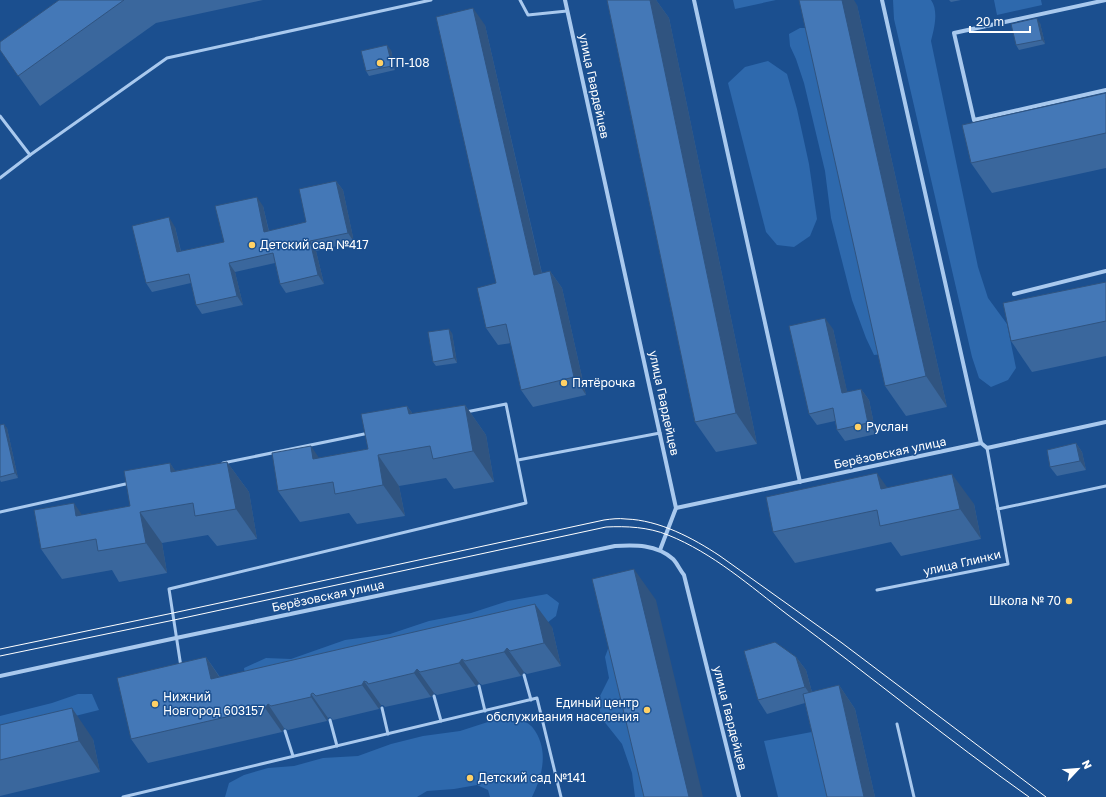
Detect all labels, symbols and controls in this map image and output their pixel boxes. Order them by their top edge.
scale bar [970,8,1030,34]
text: 20 m [976,14,1004,29]
street label: улица Гвардейцев [576,32,613,140]
place label: ТП-108 [388,55,430,70]
marker: ТП-108 [375,58,385,68]
place label: Детский сад №417 [260,237,369,252]
marker: Детский сад №417 [247,240,257,250]
street label: улица Гвардейцев [646,349,683,457]
place label: Пятёрочка [572,375,635,390]
marker: Пятёрочка [559,378,569,388]
place label: Руслан [866,419,908,434]
marker: Руслан [853,422,863,432]
street label: Берёзовская улица [832,433,948,472]
street label: улица Глинки [921,546,1002,579]
street label: Берёзовская улица [270,576,386,615]
place label: Школа № 70 [989,593,1061,608]
marker: Школа № 70 [1064,596,1074,606]
street label: улица Гвардейцев [710,664,751,772]
place label: Нижний Новгород 603157 [163,689,264,718]
place label: Единый центр обслуживания населения [486,695,639,724]
marker: Нижний Новгород 603157 [150,699,160,709]
marker: Единый центр обслуживания населения [642,705,652,715]
north arrow [1058,749,1098,789]
text: N [1080,758,1095,771]
place label: Детский сад №141 [478,770,586,785]
marker: Детский сад №141 [465,773,475,783]

